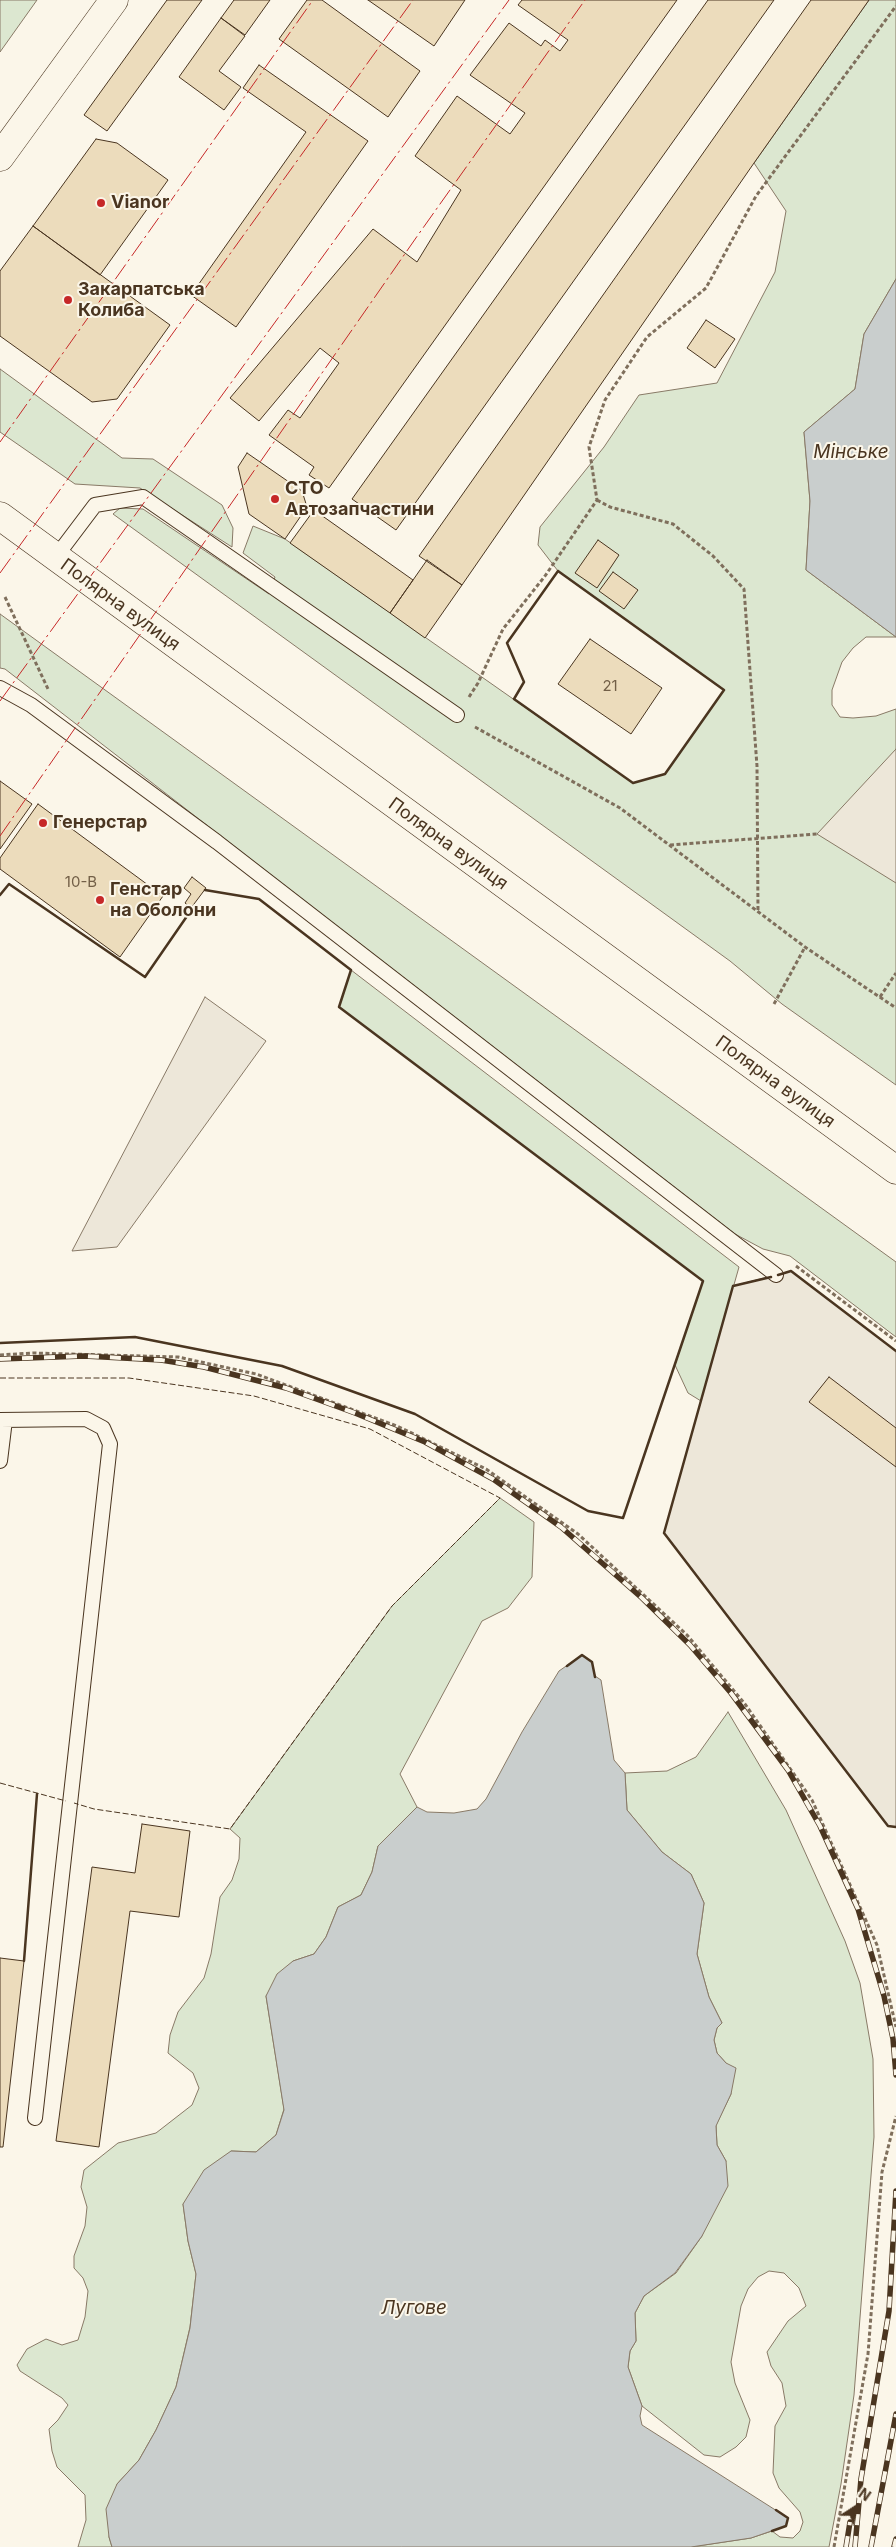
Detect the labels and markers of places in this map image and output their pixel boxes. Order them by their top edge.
place label: Vianor [111,192,169,214]
marker: Vianor [95,197,107,209]
place label: Закарпатська Колиба [78,279,205,322]
marker: Закарпатська Колиба [62,294,74,306]
place label: СТО Автозапчастини [285,478,434,520]
marker: СТО Автозапчастини [269,493,281,505]
place label: Генерстар [53,812,147,834]
marker: Генерстар [37,817,49,829]
place label: Генстар на Оболони [110,879,216,922]
marker: Генстар на Оболони [94,894,106,906]

